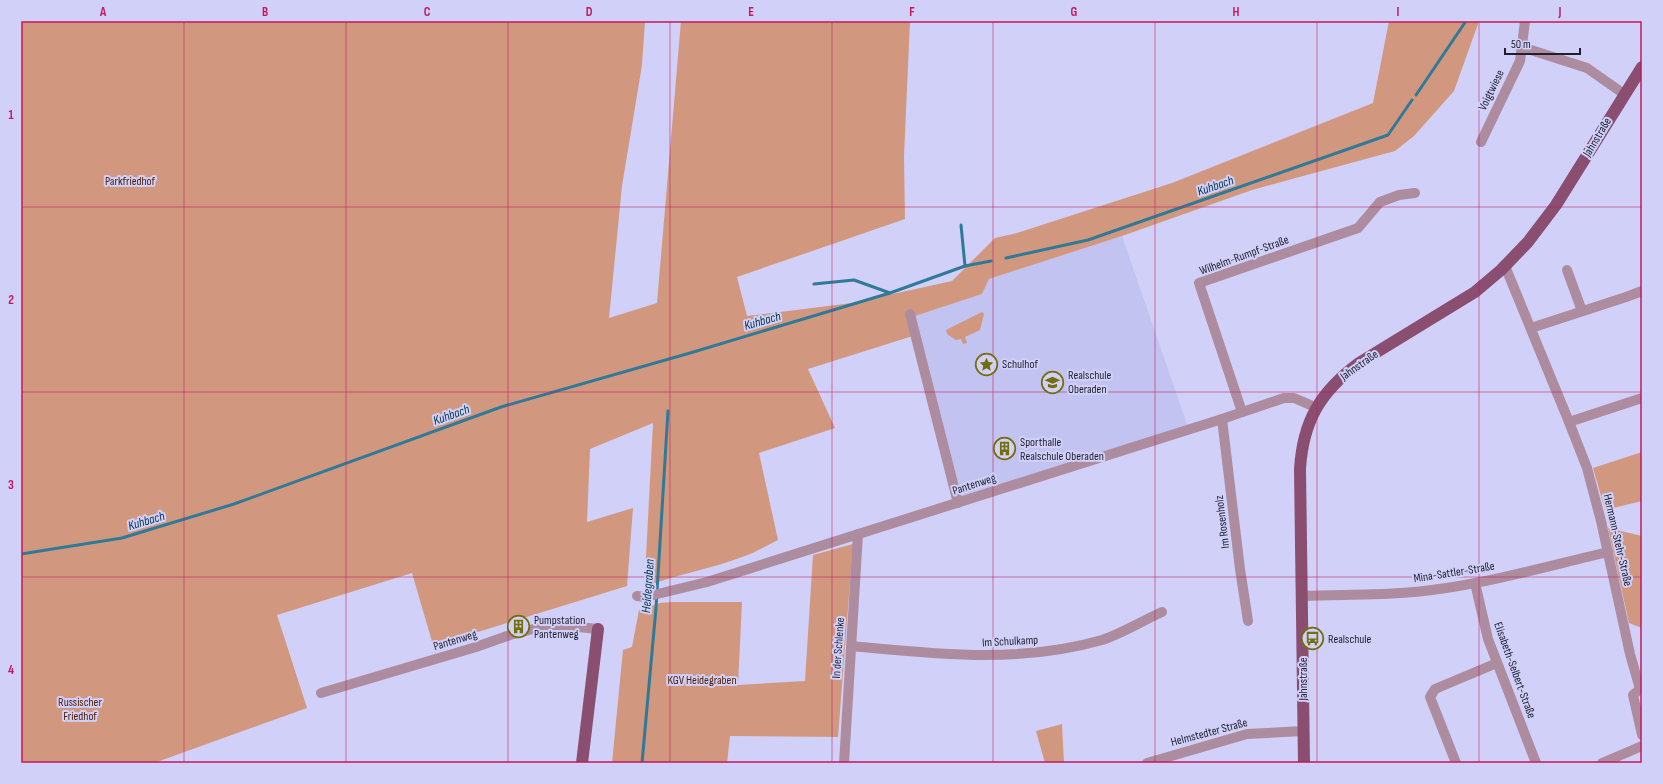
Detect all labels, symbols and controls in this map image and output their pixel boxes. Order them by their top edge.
text: A [99,4,107,20]
text: B [262,4,268,20]
text: C [424,4,431,20]
text: D [586,4,593,20]
text: E [748,4,754,20]
text: F [909,4,915,20]
text: G [1071,4,1078,20]
text: H [1233,4,1240,20]
text: I [1397,4,1400,20]
text: J [1558,4,1562,20]
scale bar [1505,30,1580,56]
text: 50 m [1511,37,1531,52]
street label: Voigtwiese [1475,67,1508,113]
text: 1 [8,107,14,123]
street label: Jahnstraße [1579,115,1615,160]
water label: Kuhbach [1195,172,1236,200]
park label: Parkfriedhof [105,174,156,189]
street label: Wilhelm-Rumpf-Straße [1197,232,1291,279]
text: 2 [8,292,14,308]
water label: Kuhbach [742,308,783,334]
street label: Jahnstraße [1337,347,1381,384]
place icon: Schulhof [973,351,999,377]
place label: Schulhof [1002,357,1038,372]
place label: Realschule Oberaden [1068,368,1112,397]
school or university icon: Realschule Oberaden [1039,369,1065,395]
water label: Kuhbach [431,401,472,429]
place label: Sporthalle Realschule Oberaden [1020,435,1104,464]
building icon: Sporthalle Realschule Oberaden [991,436,1017,462]
street label: Pantenweg [951,470,998,498]
text: 3 [8,477,14,493]
street label: Hermann-Stehr-Straße [1600,493,1635,588]
street label: Im Rosenholz [1212,494,1233,549]
water label: Kuhbach [126,508,167,534]
water label: Heidegraben [638,558,658,614]
street label: Mina-Sattler-Straße [1413,559,1496,586]
place label: Pumpstation Pantenweg [534,613,585,642]
building icon: Pumpstation Pantenweg [505,614,531,640]
street label: In der Schlenke [829,617,848,679]
street label: Elisabeth-Selbert-Straße [1490,620,1539,721]
bus stop icon: Realschule [1299,626,1325,652]
street label: Pantenweg [432,627,479,654]
place label: Realschule [1328,632,1372,647]
street label: Im Schulkamp [982,633,1039,650]
street label: Jahnstraße [1296,657,1311,702]
text: 4 [8,662,14,678]
park label: KGV Heidegraben [667,673,737,688]
park label: Russischer Friedhof [58,695,102,724]
street label: Helmstedter Straße [1169,715,1249,750]

